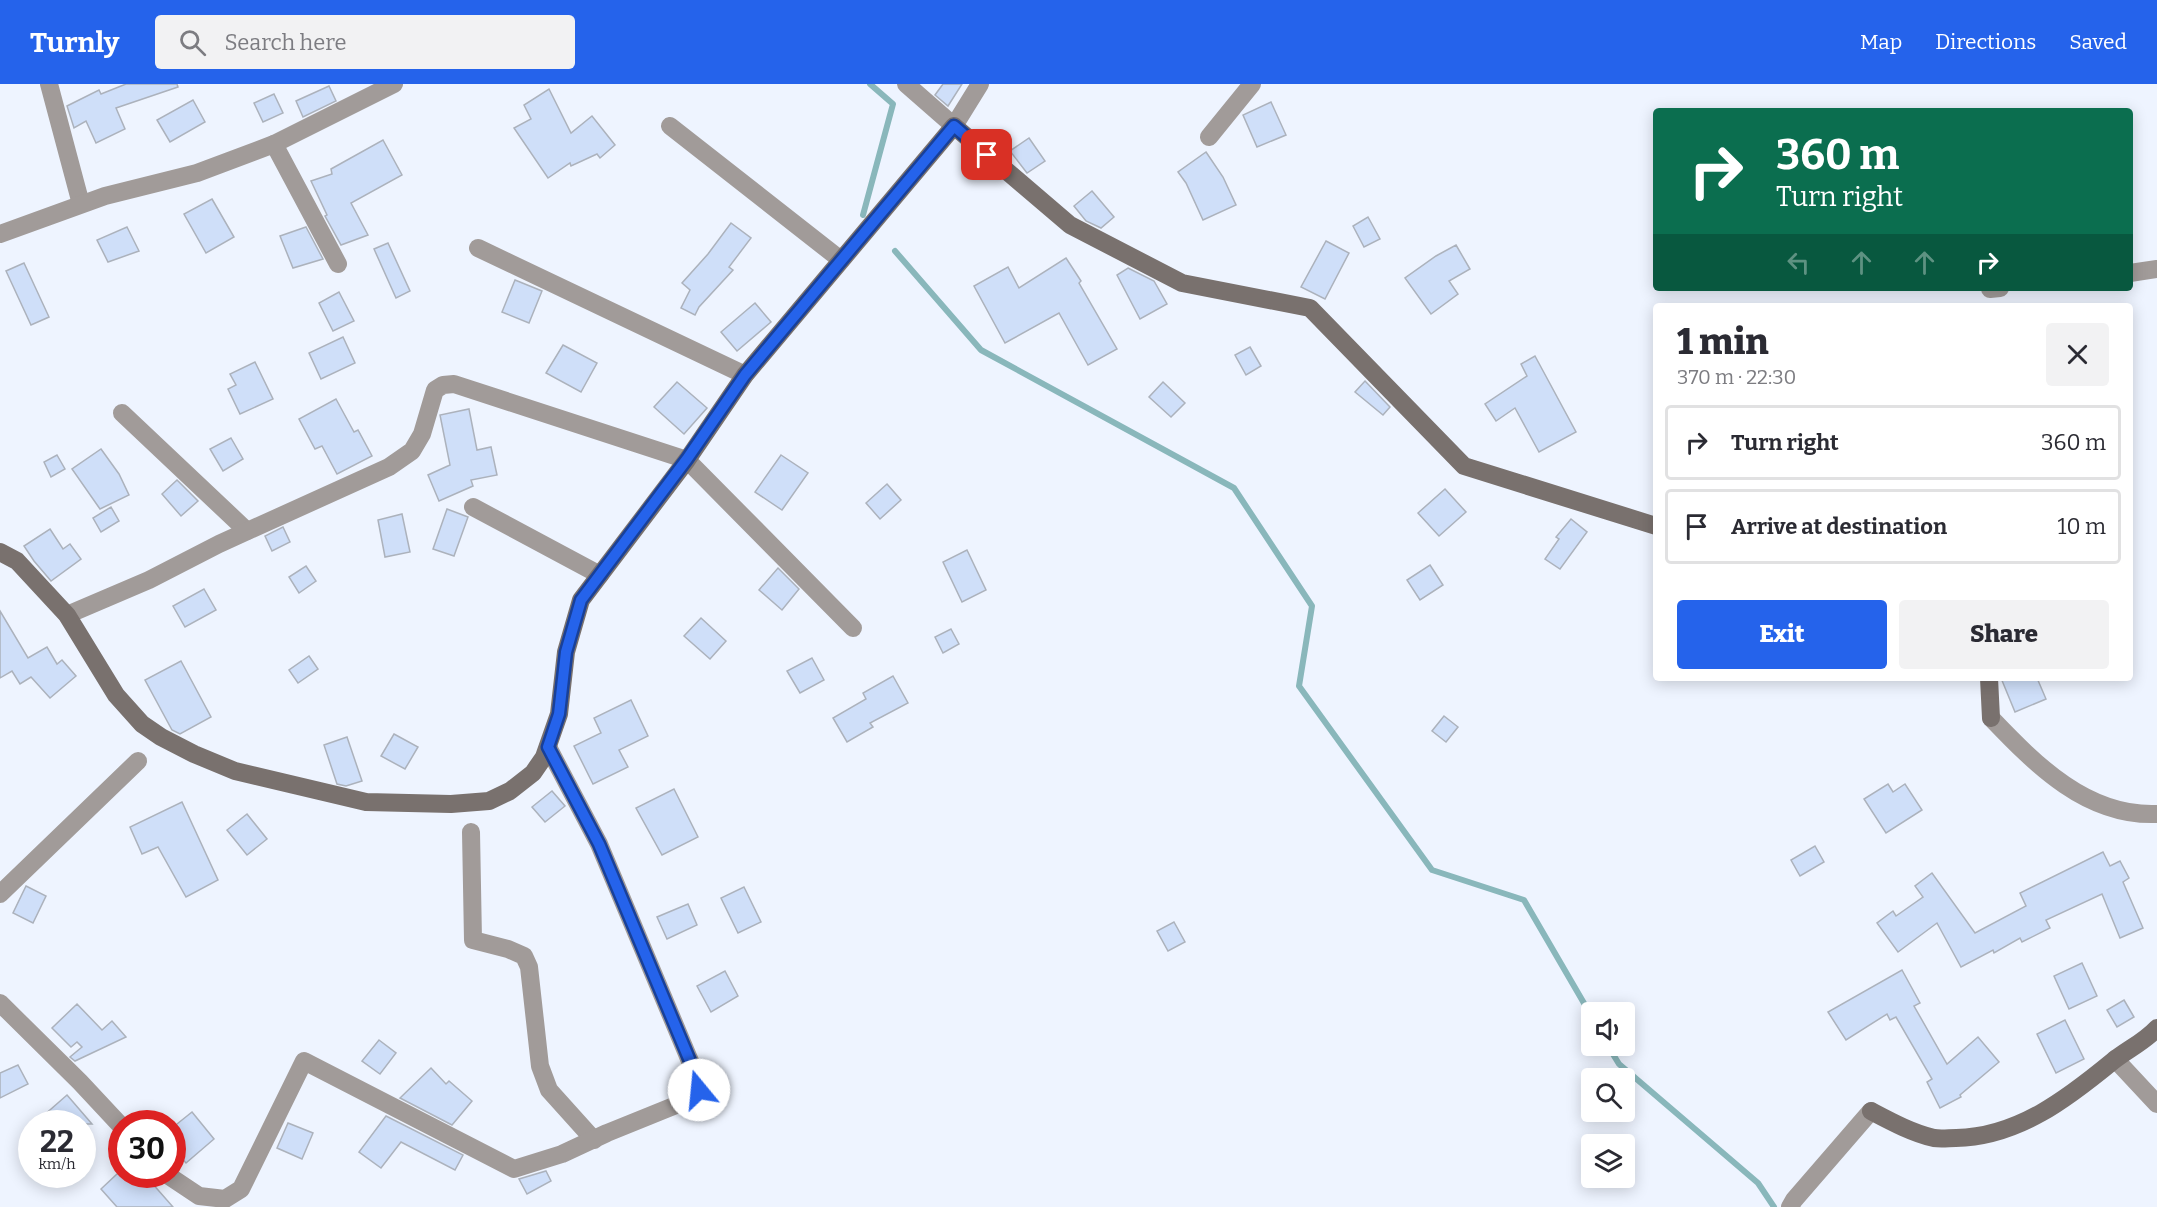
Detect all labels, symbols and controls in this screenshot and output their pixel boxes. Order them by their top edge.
search box [155,15,575,69]
text: Turnly [30,26,119,59]
icon: search [176,26,209,59]
text: Search here [224,29,347,56]
text: Map [1860,29,1902,55]
text: Directions [1935,29,2036,55]
text: Saved [2069,29,2127,55]
pin [961,129,1012,180]
text: 360 m [1776,130,1899,180]
icon: right [1677,132,1755,210]
icon: arrive [970,138,1003,171]
text: Turn right [1776,181,1903,213]
icon: left [1782,246,1815,279]
icon: ahead [1845,246,1878,279]
icon: ahead [1908,246,1941,279]
icon: right [1971,246,2004,279]
text: 1 min [1677,320,1769,364]
button: close [2046,323,2109,386]
text: 370 m · 22:30 [1677,365,1796,389]
icon: right [1680,426,1713,459]
text: Turn right [1731,429,1839,456]
text: 360 m [2041,429,2106,456]
icon: arrive [1680,510,1713,543]
text: Arrive at destination [1731,513,1947,540]
text: 10 m [2058,513,2106,540]
button: Exit [1677,600,1887,669]
button: Share [1899,600,2109,669]
map controls [1581,1002,1635,1188]
button: sound [1581,1002,1635,1056]
position arrow [667,1058,731,1122]
button: search [1581,1068,1635,1122]
speed limit sign: 30 [108,1110,186,1188]
text: 22 [40,1124,74,1160]
button: layers [1581,1134,1635,1188]
text: km/h [38,1155,76,1173]

